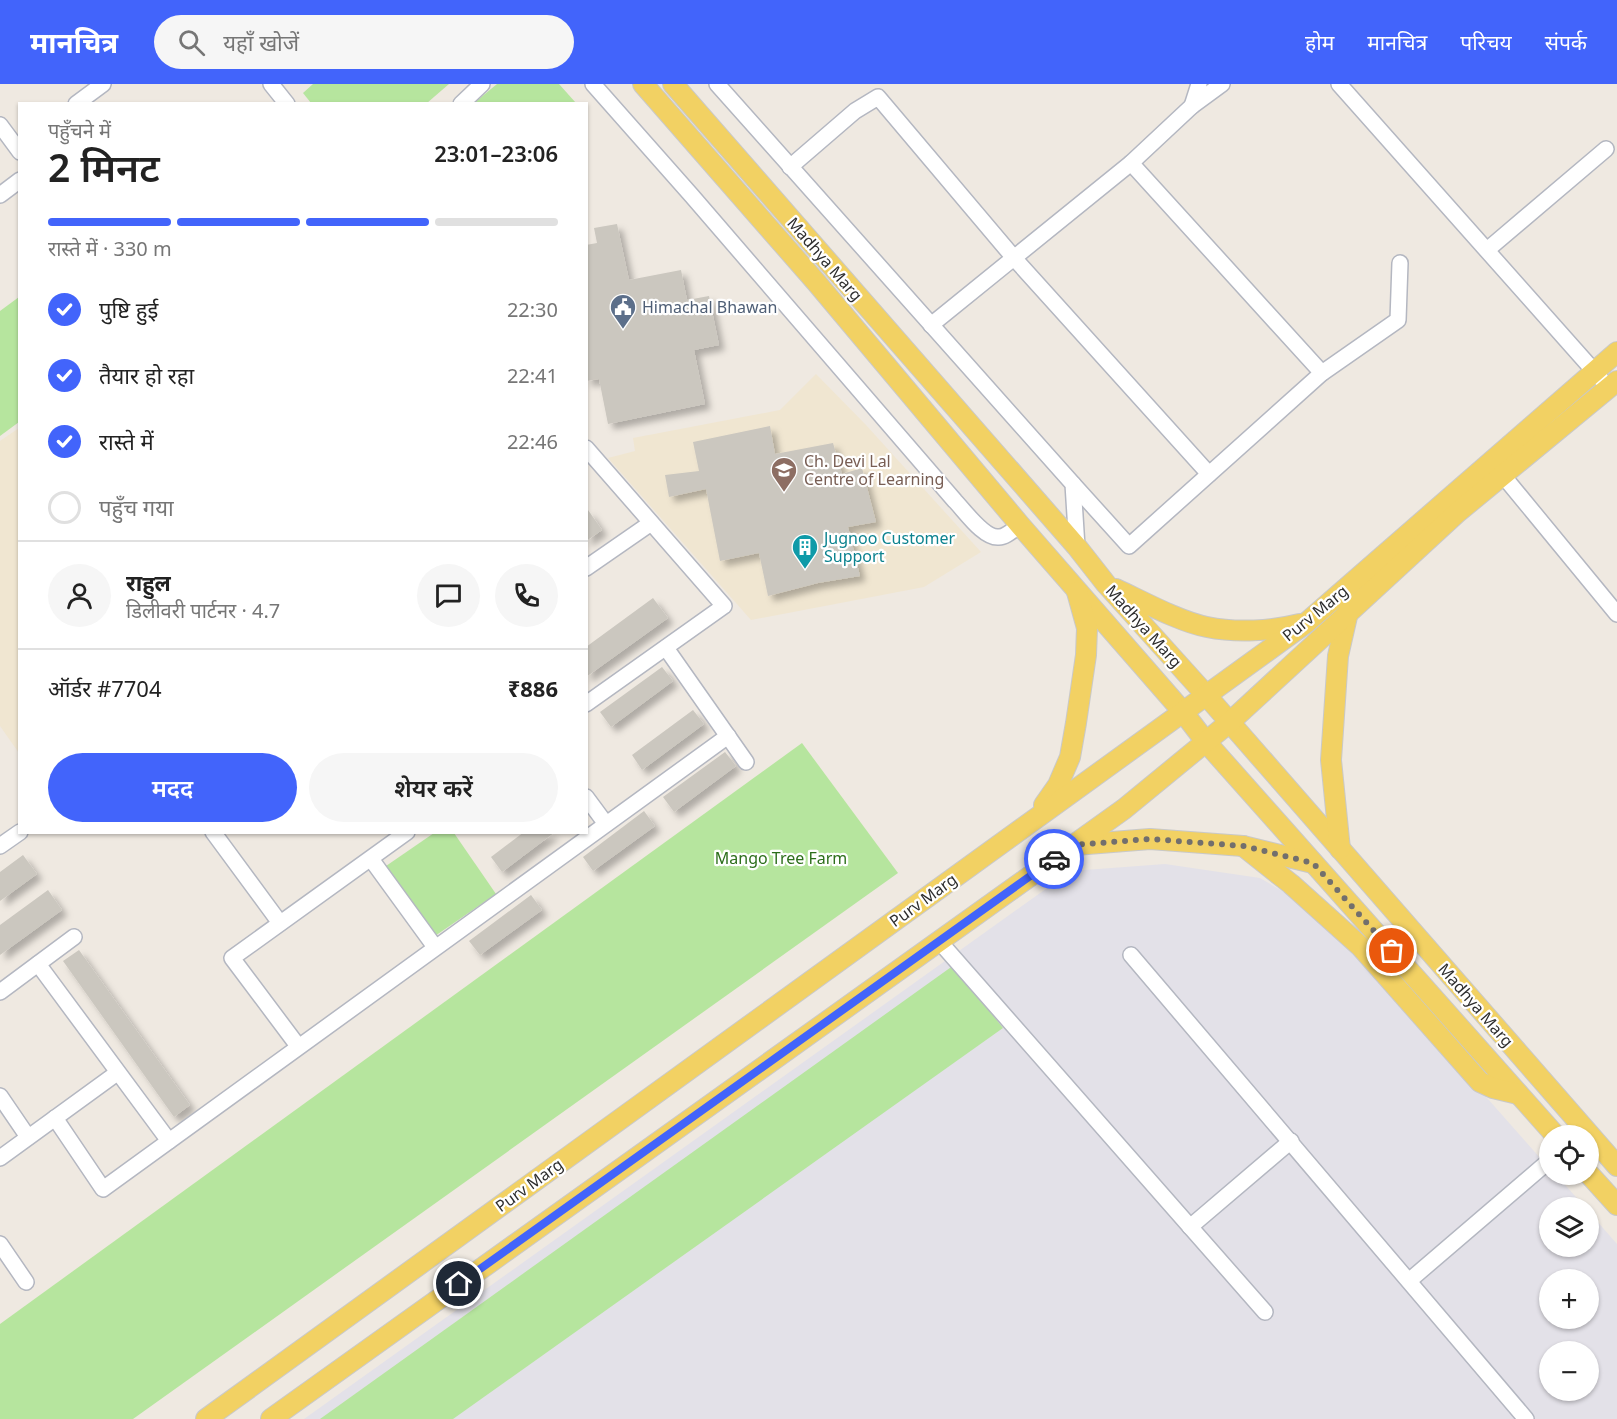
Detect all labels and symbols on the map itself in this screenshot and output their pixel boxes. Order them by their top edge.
street label: Madhya Marg [782,212,868,306]
public building icon: Himachal Bhawan [608,292,638,330]
place label: Himachal Bhawan [642,296,777,318]
place label: Ch. Devi Lal Centre of Learning [804,450,944,490]
school or university icon: Ch. Devi Lal Centre of Learning [769,455,799,493]
place label: Jugnoo Customer Support [822,527,956,567]
building icon: Jugnoo Customer Support [790,532,820,570]
street label: Madhya Marg [1101,580,1187,672]
street label: Purv Marg [1278,580,1352,646]
courier [1024,829,1084,889]
park label: Mango Tree Farm [715,847,847,869]
street label: Purv Marg [885,868,961,932]
pin [1366,925,1417,976]
street label: Madhya Marg [1433,958,1519,1052]
street label: Purv Marg [491,1153,567,1217]
pin [433,1258,484,1309]

